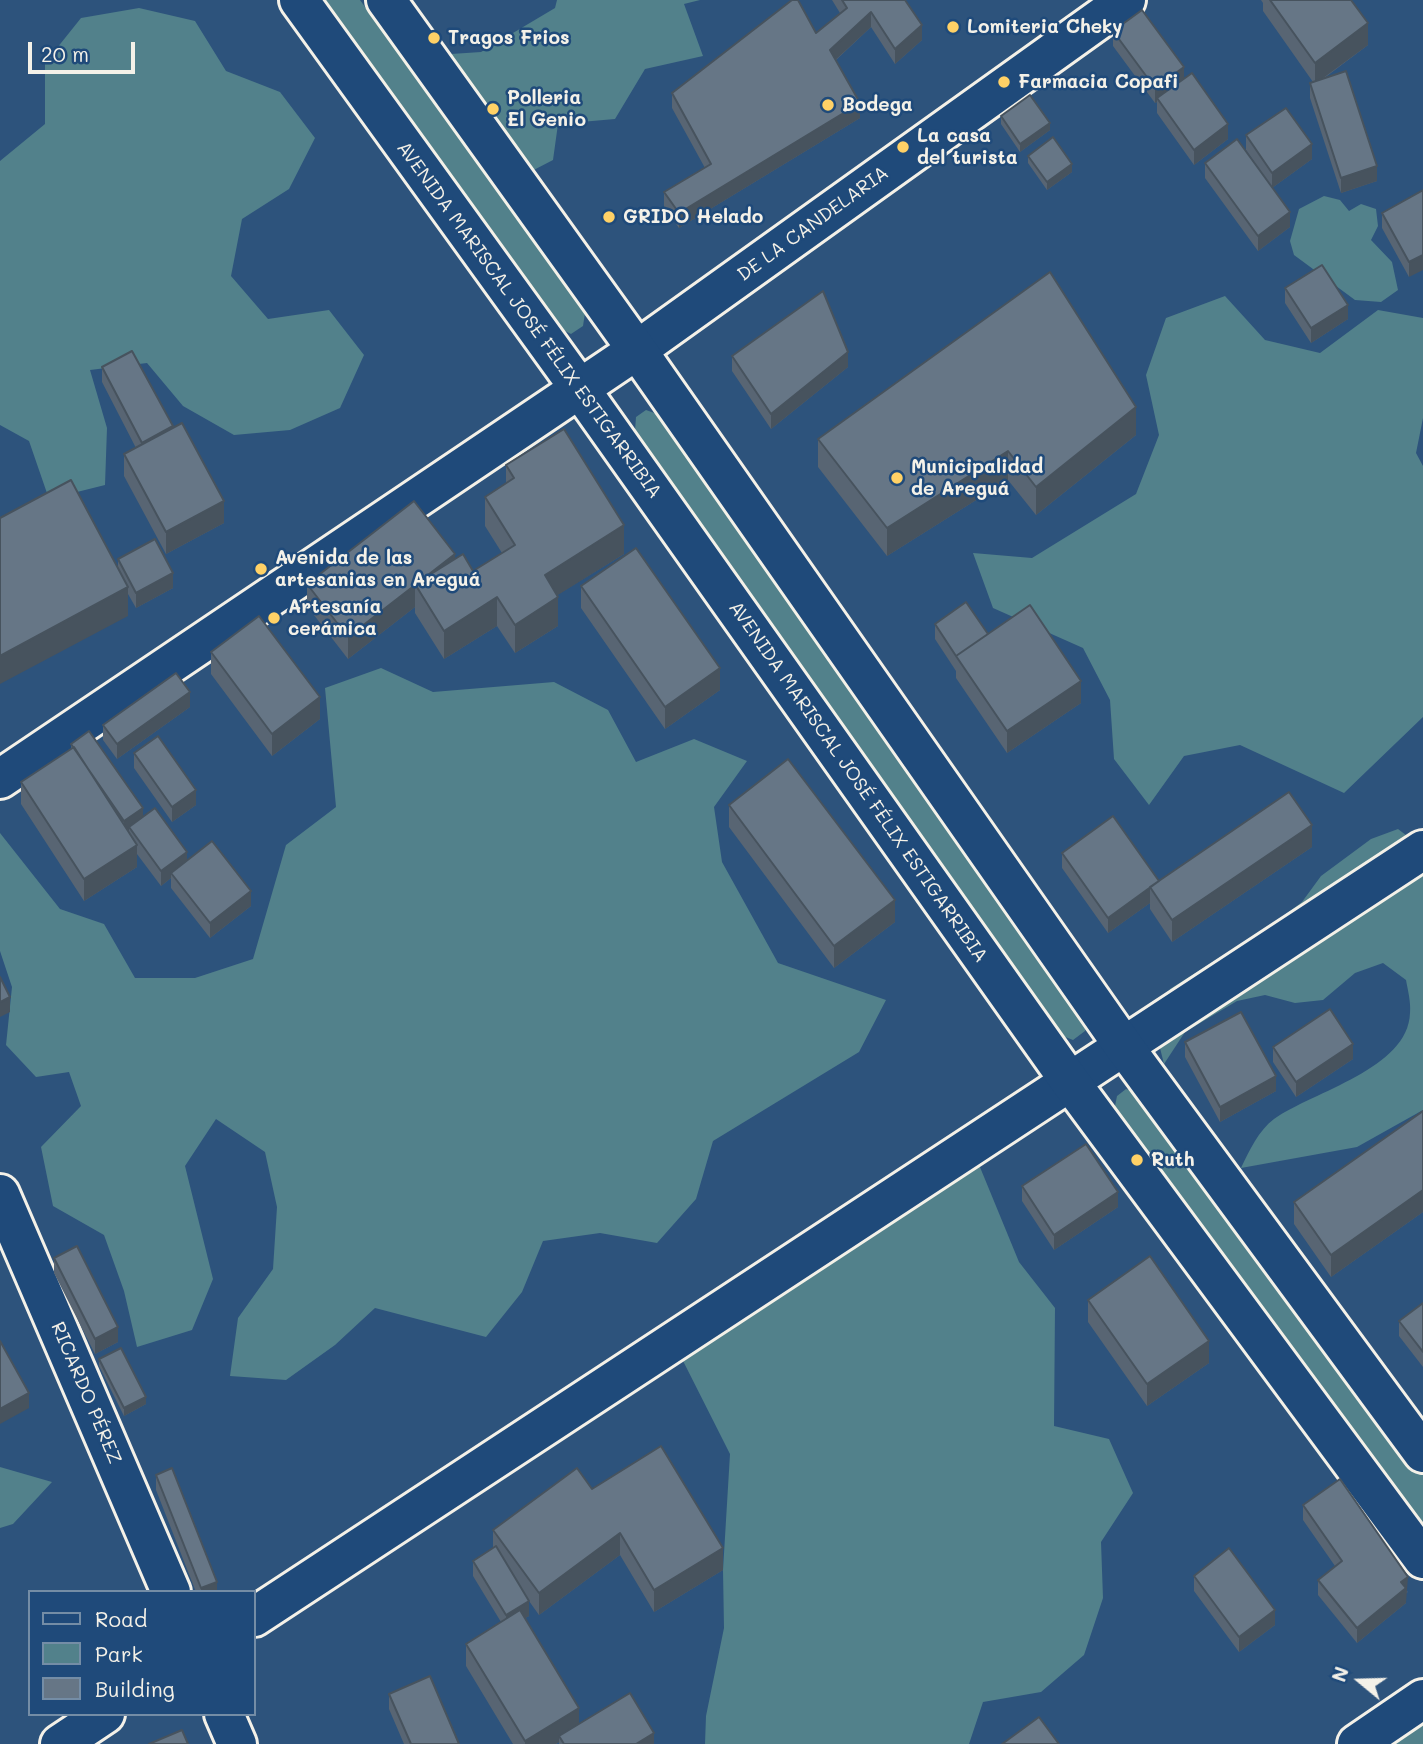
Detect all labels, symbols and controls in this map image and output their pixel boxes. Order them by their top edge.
place label: Lomiteria Cheky [967,16,1123,38]
marker: Lomiteria Cheky [945,19,961,35]
place label: Tragos Frios [448,27,570,49]
scale bar [32,28,138,72]
marker: Tragos Frios [426,30,442,46]
text: 20 m [41,40,89,67]
place label: Farmacia Copafi [1018,71,1179,93]
marker: Farmacia Copafi [996,74,1012,90]
place label: Polleria El Genio [507,87,586,131]
place label: Bodega [842,94,913,116]
marker: Bodega [820,97,836,113]
marker: Polleria El Genio [485,101,501,117]
place label: La casa del turista [917,125,1018,169]
street label: AVENIDA MARISCAL JOSÉ FÉLIX ESTIGARRIBIA [392,137,666,503]
marker: La casa del turista [895,139,911,155]
street label: DE LA CANDELARIA [733,162,893,286]
place label: GRIDO Helado [623,206,763,228]
marker: GRIDO Helado [601,209,617,225]
place label: Municipalidad de Areguá [911,456,1043,500]
marker: Municipalidad de Areguá [889,470,905,486]
place label: Avenida de las artesanias en Areguá [275,547,480,591]
marker: Avenida de las artesanias en Areguá [253,561,269,577]
place label: Artesanía cerámica [288,596,381,640]
street label: AVENIDA MARISCAL JOSÉ FÉLIX ESTIGARRIBIA [724,597,992,967]
marker: Artesanía cerámica [266,610,282,626]
place label: Ruth [1151,1149,1195,1171]
marker: Ruth [1129,1152,1145,1168]
street label: RICARDO PÉREZ [46,1319,126,1467]
legend [28,1590,256,1716]
text: Road [95,1605,147,1632]
text: Park [95,1640,143,1667]
north arrow [1325,1646,1395,1716]
text: N [1326,1663,1354,1685]
text: Building [95,1675,175,1702]

